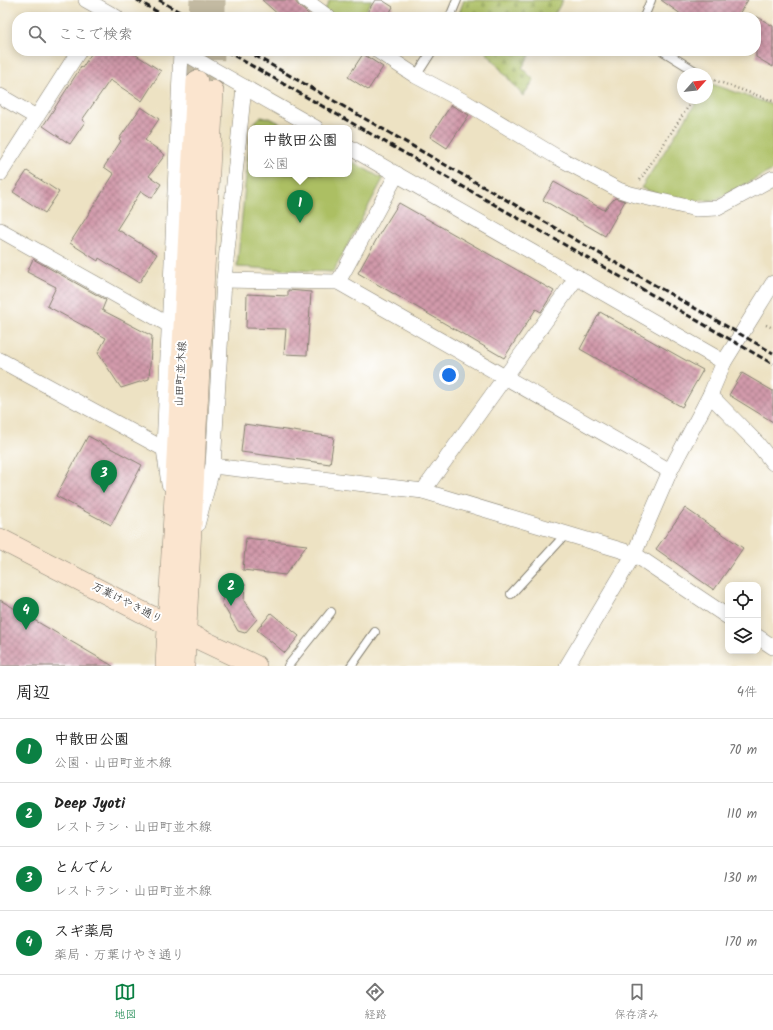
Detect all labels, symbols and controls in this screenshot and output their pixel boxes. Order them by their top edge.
search box [12,12,761,56]
icon: search [26,23,48,45]
text: ここで検索 [58,23,133,47]
north arrow [677,68,713,104]
popup [248,125,352,177]
text: 中散田公園 [262,129,338,153]
text: 公園 [262,154,289,175]
pin: 1 [287,190,313,223]
street label: 山田町並木線 [170,341,192,407]
your location [439,365,459,385]
pin: 3 [91,460,117,493]
pin: 2 [218,573,244,606]
street label: 万葉けやき通り [89,578,165,628]
map controls [725,582,761,654]
button: locate [725,582,761,618]
pin: 4 [13,597,39,630]
button: layers [725,618,761,654]
text: 周辺 [16,680,50,707]
text: 4件 [737,682,757,703]
text: 中散田公園 [54,728,129,752]
text: 1 [27,740,31,761]
text: 70 m [729,740,757,761]
text: 公園 · 山田町並木線 [54,753,172,774]
text: Deep Jyoti [54,792,125,816]
text: 2 [25,804,33,825]
text: 110 m [727,804,757,825]
text: レストラン · 山田町並木線 [54,817,212,838]
text: とんでん [54,856,113,880]
text: 3 [25,868,33,889]
text: 130 m [723,868,757,889]
text: レストラン · 山田町並木線 [54,881,212,902]
text: スギ薬局 [54,920,114,944]
text: 4 [25,932,33,953]
text: 170 m [725,932,757,953]
text: 薬局 · 万葉けやき通り [54,945,185,966]
tab: 地図 [114,981,136,1024]
tab: 経路 [364,981,386,1024]
tab: 保存済み [615,981,659,1024]

